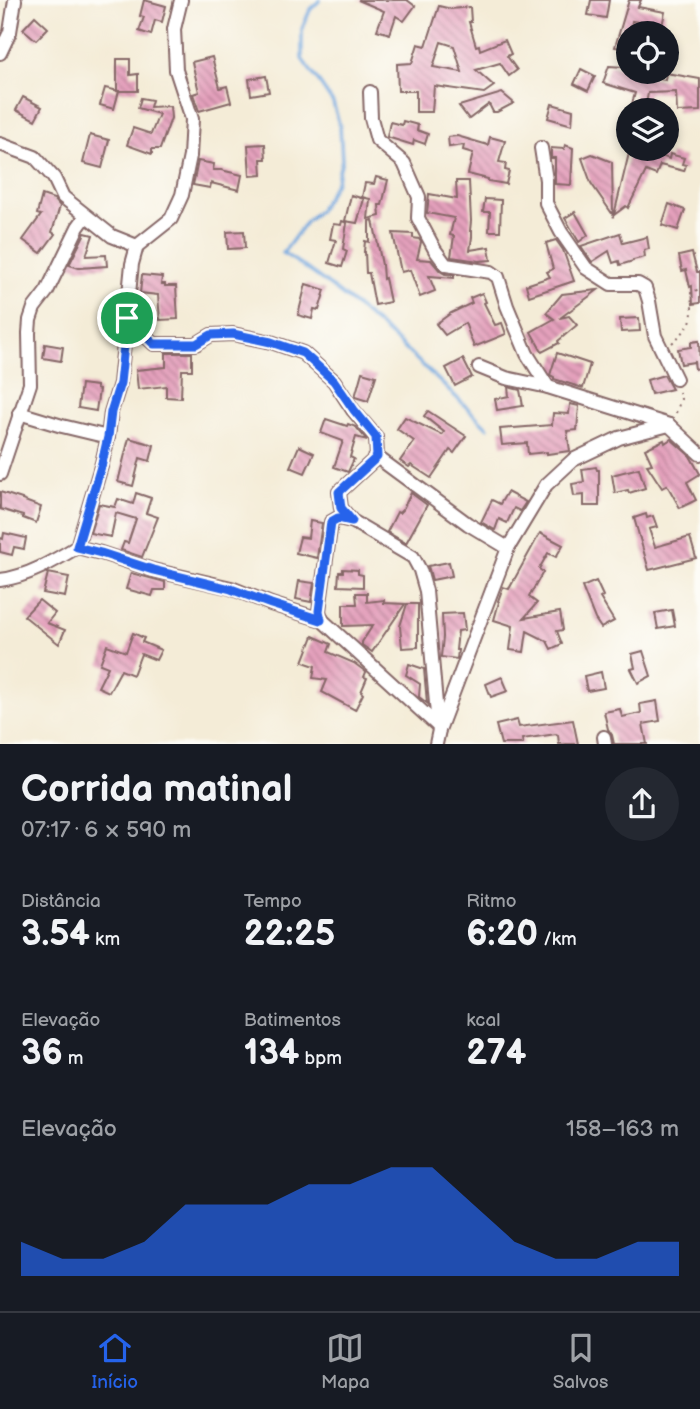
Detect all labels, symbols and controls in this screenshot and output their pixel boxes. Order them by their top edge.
map controls [616,21,679,161]
button: locate [616,21,679,84]
button: layers [616,98,679,161]
pin [97,288,157,348]
icon: arrive [108,299,146,337]
text: Corrida matinal [21,767,292,812]
button: share [605,767,679,841]
text: 07:17 · 6 × 590 m [21,816,191,844]
text: Distância [21,890,101,913]
text: Tempo [244,890,302,913]
text: Ritmo [466,890,517,913]
text: 3.54 [21,913,90,956]
text: 22:25 [244,913,335,956]
text: 6:20 [466,913,538,956]
text: km [90,928,120,951]
text: /km [538,928,577,951]
text: Elevação [21,1009,100,1032]
text: Batimentos [244,1009,341,1032]
text: kcal [466,1009,500,1032]
text: 36 [21,1032,63,1075]
text: 134 [244,1032,299,1075]
text: 274 [466,1032,526,1075]
text: m [63,1047,84,1070]
text: bpm [299,1047,342,1070]
text: Elevação [21,1115,117,1143]
text: 158–163 m [566,1115,679,1143]
tab: Início [91,1329,138,1394]
tab: Mapa [321,1329,370,1394]
tab: Salvos [553,1329,608,1394]

